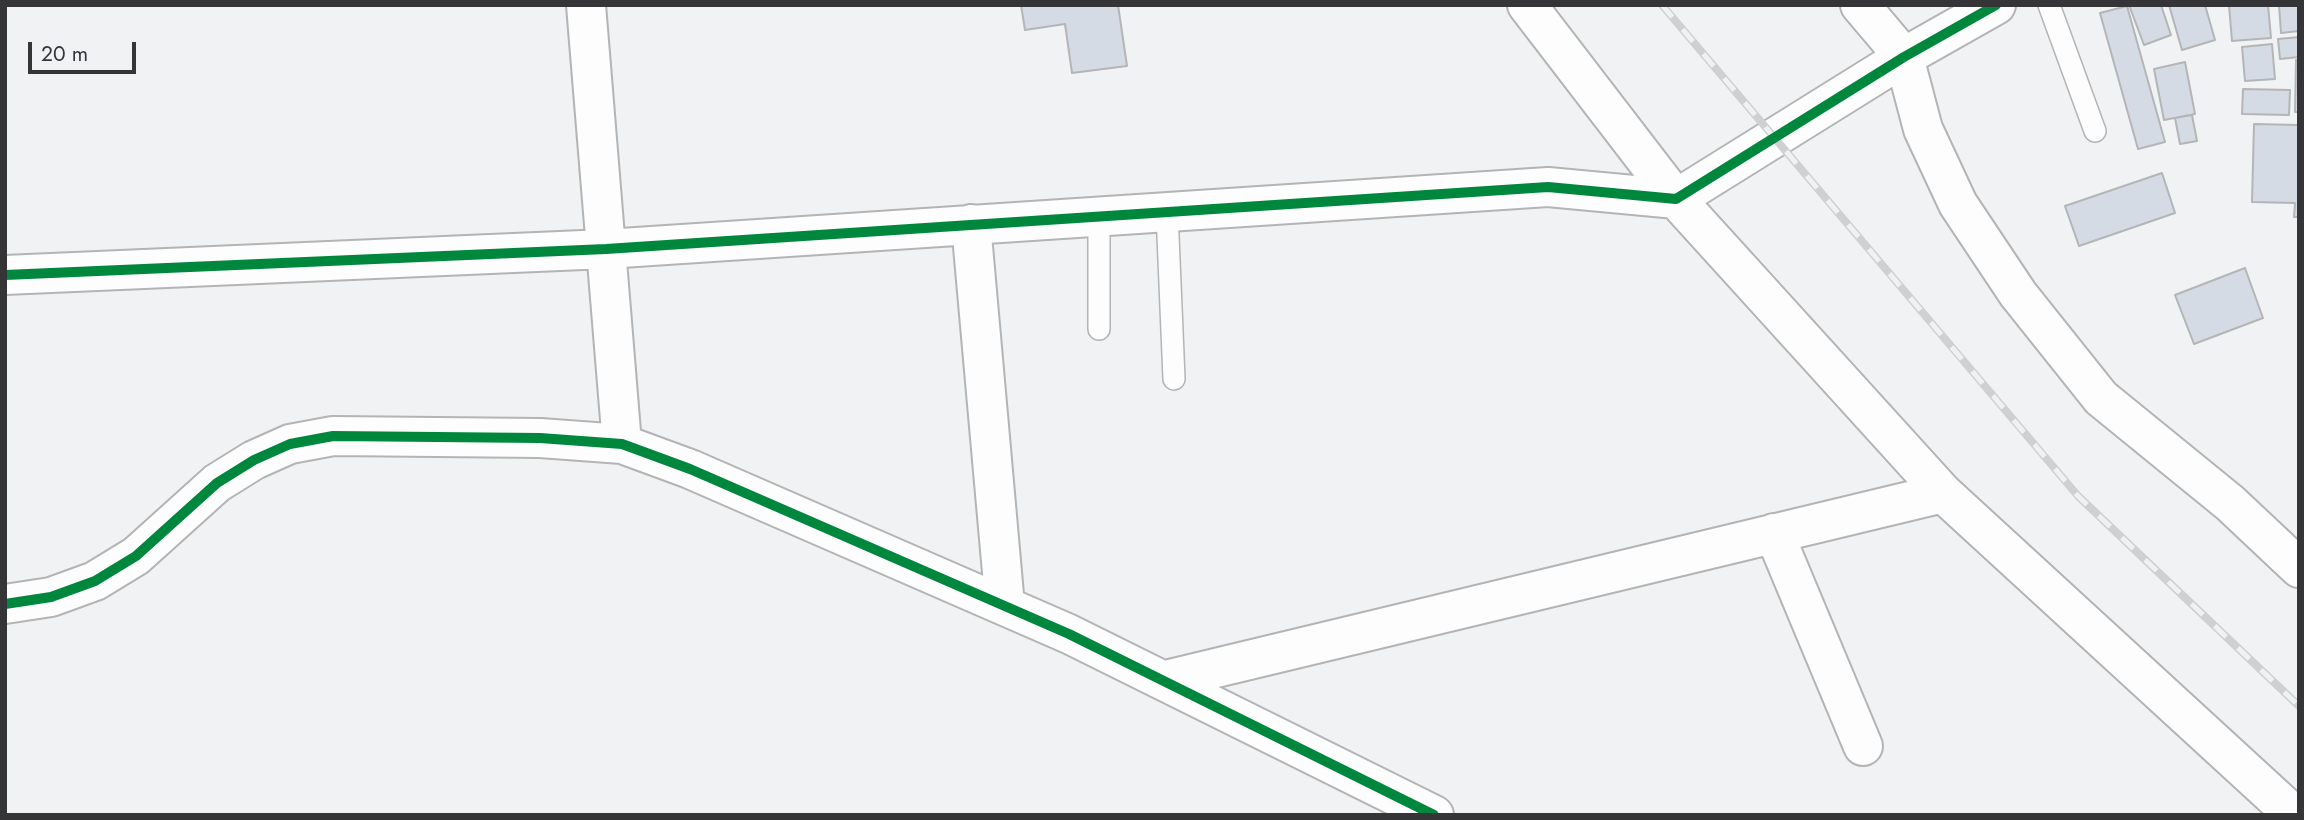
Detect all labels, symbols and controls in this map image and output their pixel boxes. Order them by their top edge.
scale bar [32,28,140,72]
text: 20 m [41,39,88,69]

